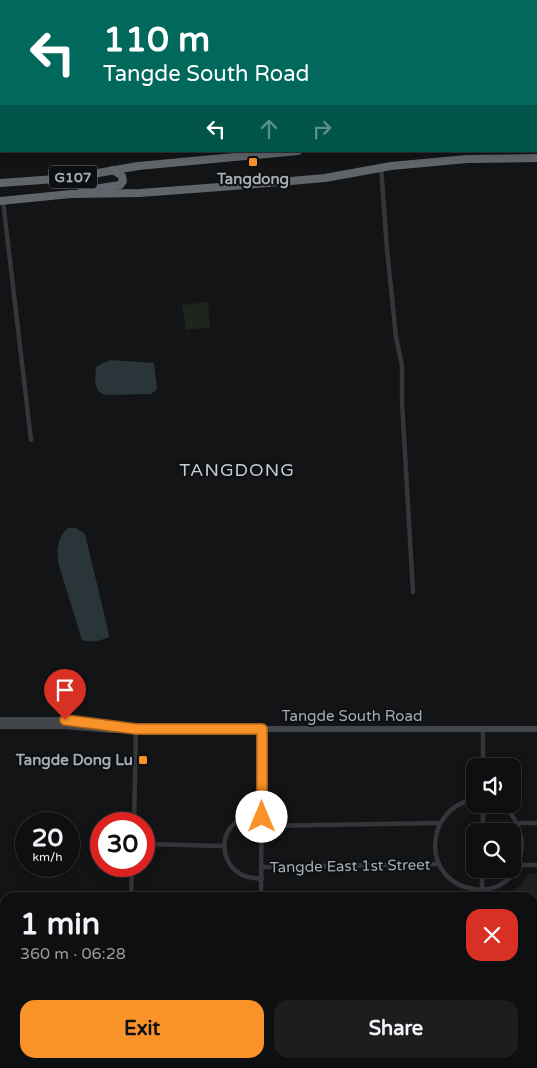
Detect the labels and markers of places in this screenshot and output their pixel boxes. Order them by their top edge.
marker: Tangdong [247,156,259,168]
place label: Tangdong [216,170,289,189]
pin [44,669,86,720]
place label: Tangde Dong Lu [15,751,133,770]
marker: Tangde Dong Lu [137,754,149,766]

